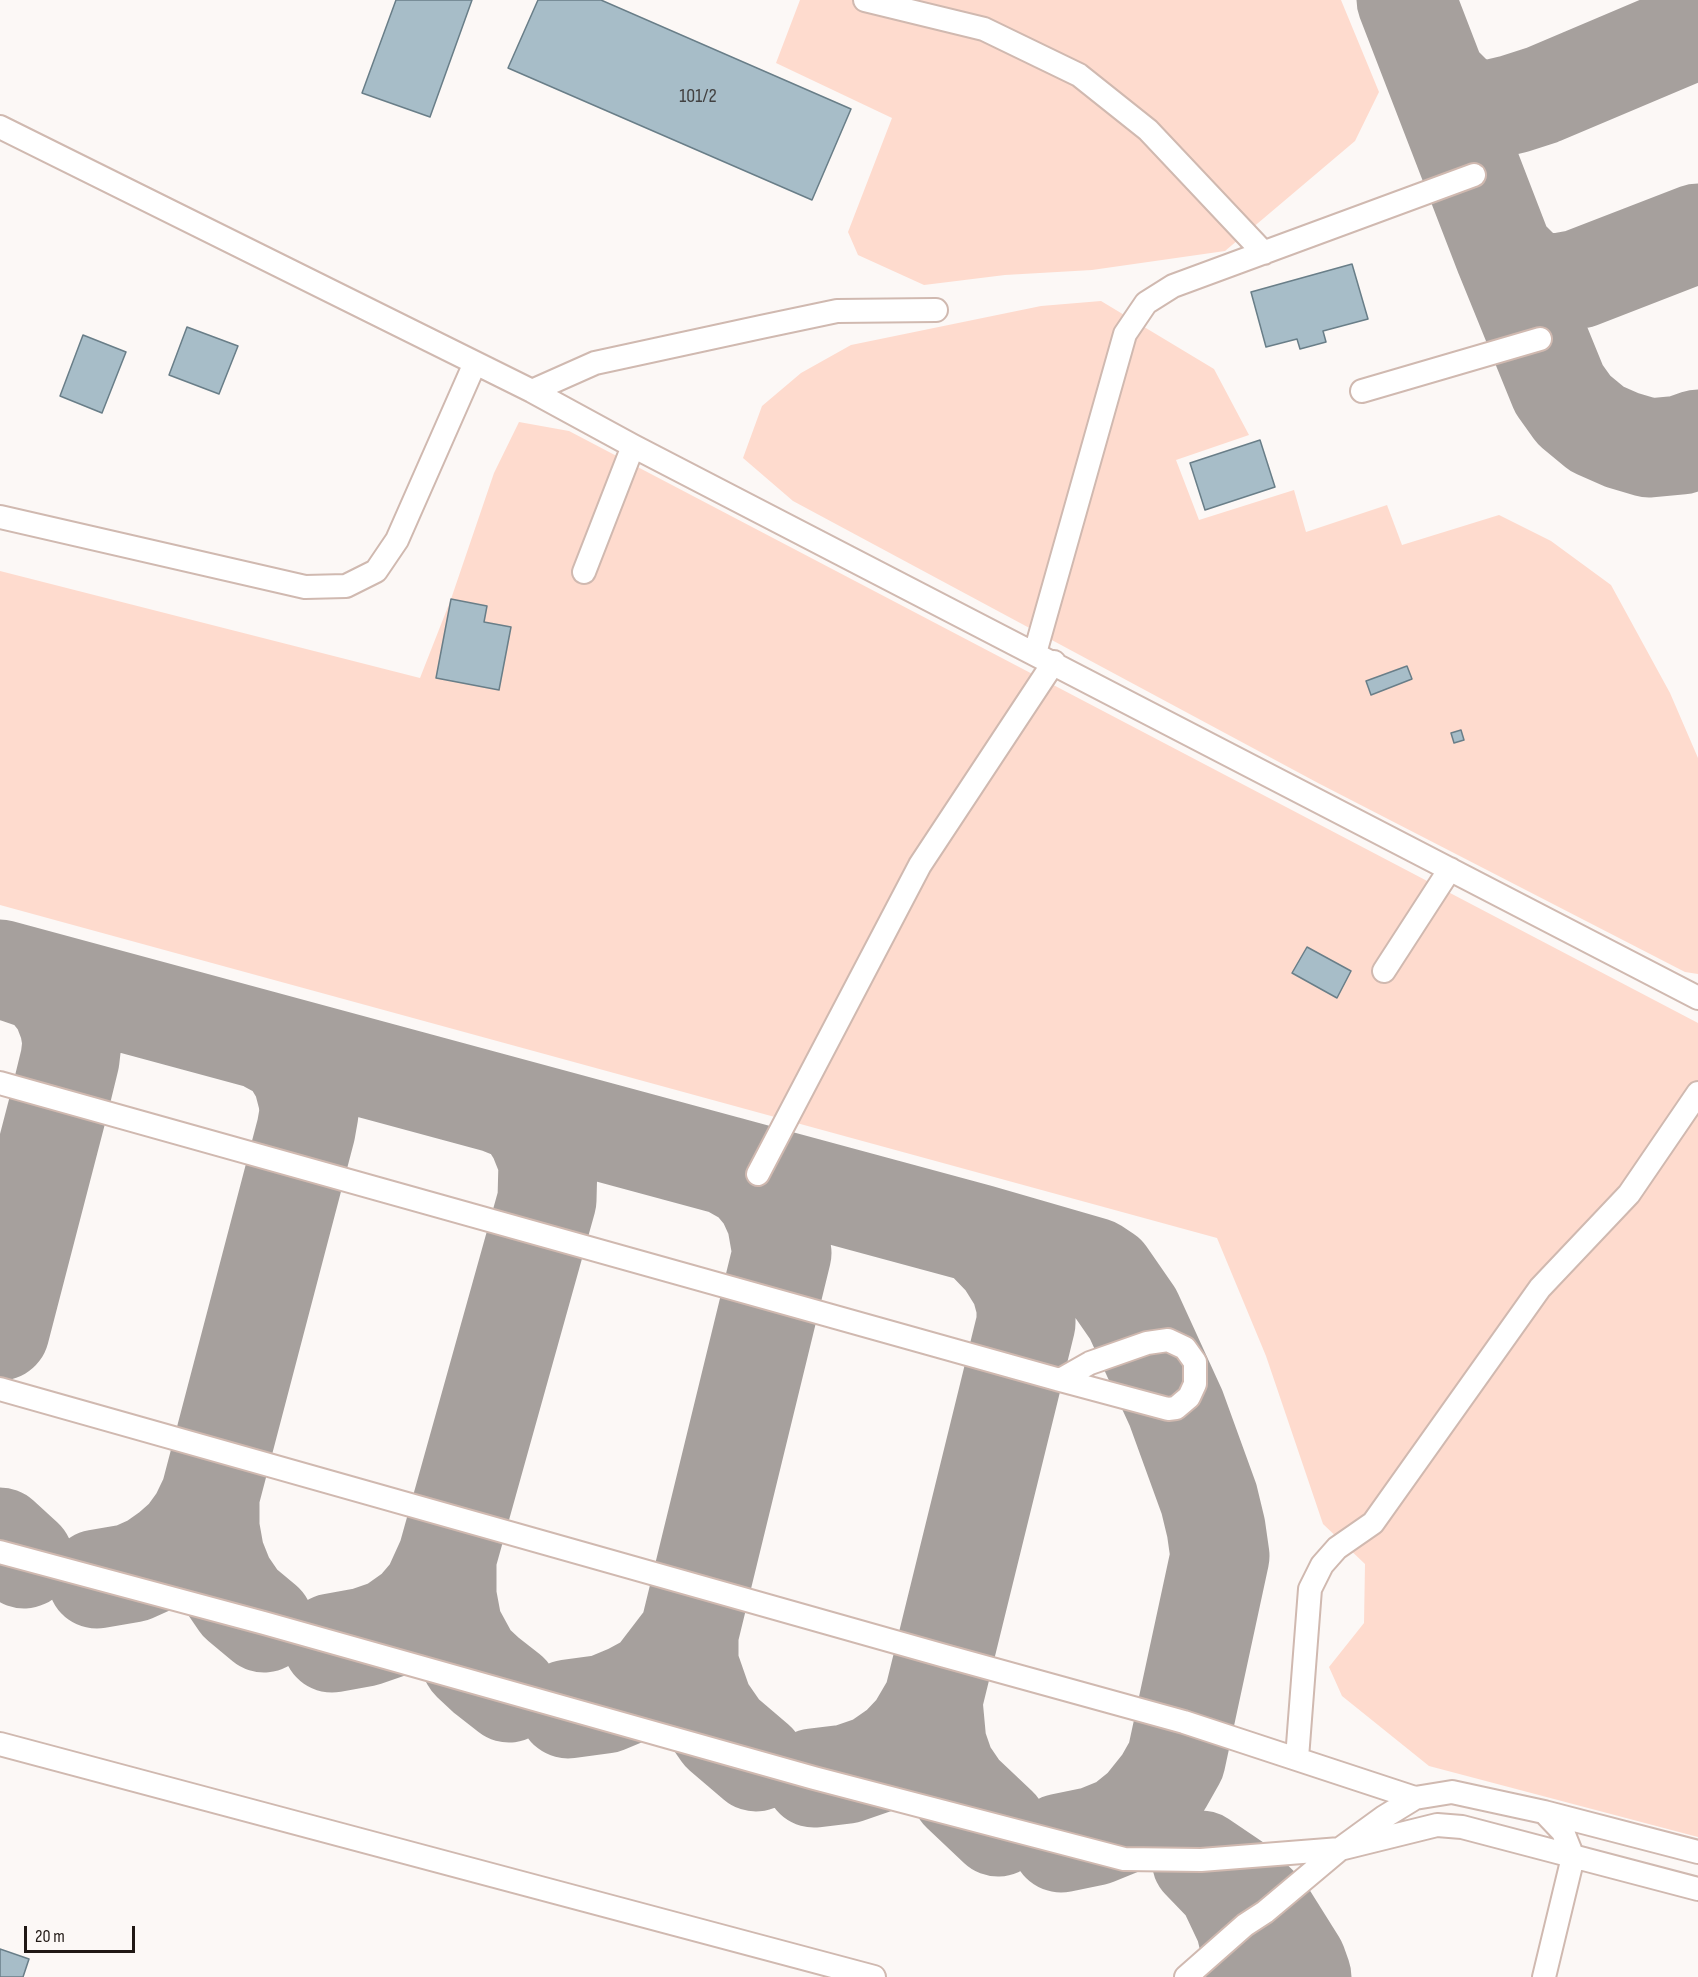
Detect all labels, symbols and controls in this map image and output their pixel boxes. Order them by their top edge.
house number: 101/2 [679,85,717,109]
scale bar [27,1914,138,1952]
text: 20 m [35,1926,65,1947]

